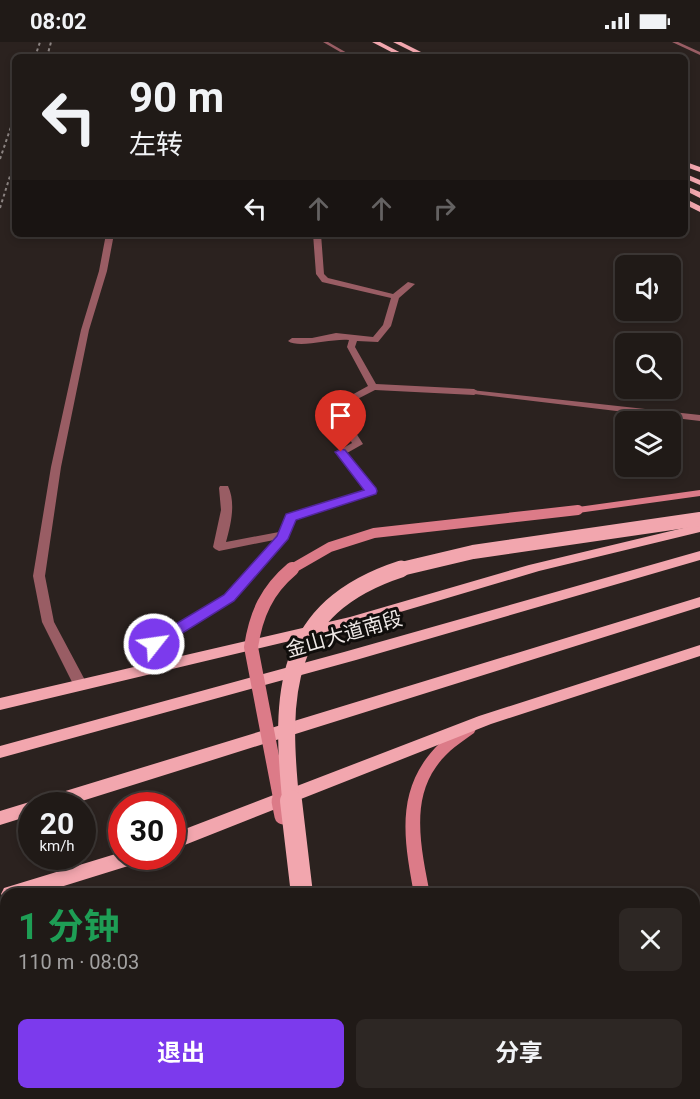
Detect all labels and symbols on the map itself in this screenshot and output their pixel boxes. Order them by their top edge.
pin [315,390,366,452]
street label: 金山大道南段 [283,606,405,662]
position arrow [122,612,186,676]
speed limit sign: 30 [108,792,186,870]

